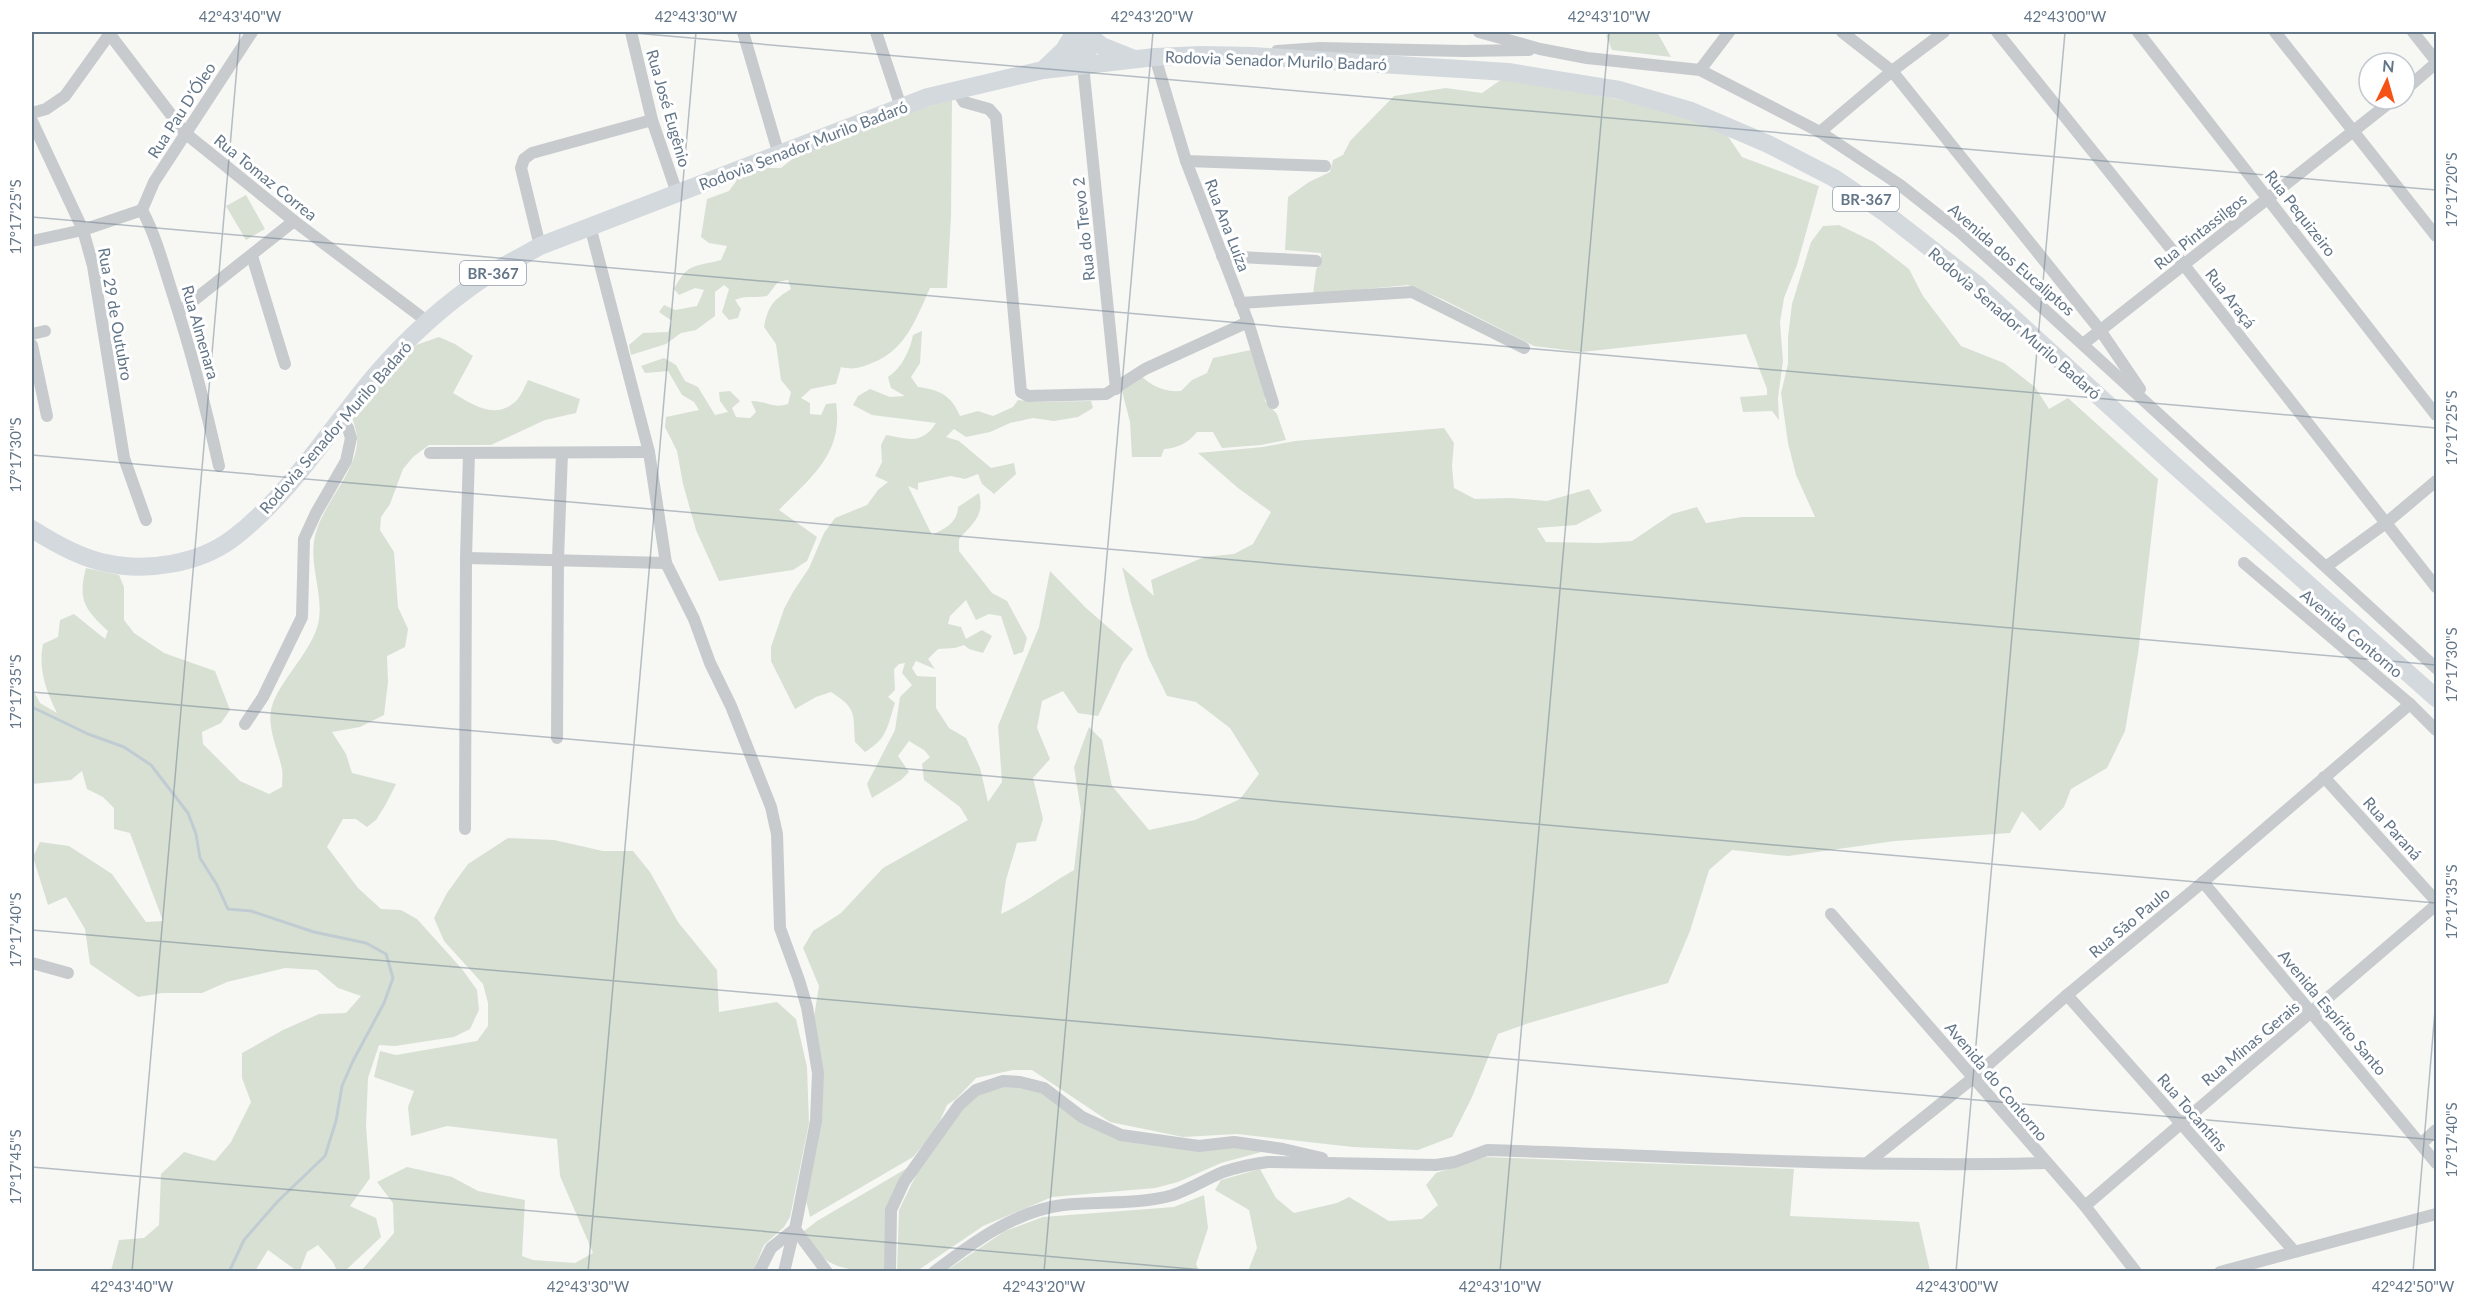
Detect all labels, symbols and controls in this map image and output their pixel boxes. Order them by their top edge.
text: 42°43'40"W [199,7,282,25]
text: 42°43'30"W [655,7,738,25]
text: 42°43'20"W [1111,7,1194,25]
text: 42°43'10"W [1568,7,1651,25]
text: 42°43'00"W [2024,7,2107,25]
street label: Rua José Eugênio [643,47,695,169]
street label: Rodovia Senador Murilo Badaró [1165,47,1387,73]
north arrow [2357,51,2417,111]
text: N [2381,56,2395,76]
street label: Rua Pau D'Óleo [143,59,219,161]
street label: Rodovia Senador Murilo Badaró [696,96,910,194]
street label: Rua Tomaz Correa [211,130,321,224]
text: 17°17'20"S [2442,152,2460,228]
street label: Rua Pequizeiro [2262,166,2340,260]
street label: Rua do Trevo 2 [1068,176,1098,282]
street label: Rua Ana Luíza [1202,176,1254,274]
text: 17°17'25"S [6,179,24,255]
road number: BR-367 [1833,187,1899,211]
street label: Rua Pintassilgos [2150,189,2250,273]
street label: Avenida dos Eucaliptos [1945,199,2079,319]
street label: Rodovia Senador Murilo Badaró [1925,243,2105,403]
street label: Rua 29 de Outubro [95,246,137,382]
road number: BR-367 [460,261,526,285]
street label: Rua Araçá [2202,264,2260,332]
street label: Rua Almenara [179,283,223,381]
street label: Rodovia Senador Murilo Badaró [255,337,415,517]
text: 17°17'25"S [2442,390,2460,466]
text: 17°17'30"S [6,417,24,493]
street label: Avenida Contorno [2297,585,2407,681]
text: 17°17'30"S [2442,627,2460,703]
text: 17°17'35"S [6,654,24,730]
street label: Rua Paraná [2360,792,2426,864]
text: 17°17'35"S [2442,864,2460,940]
street label: Rua São Paulo [2085,883,2173,961]
text: 17°17'40"S [6,892,24,968]
street label: Avenida Espírito Santo [2275,945,2391,1079]
street label: Rua Minas Gerais [2197,997,2303,1089]
street label: Avenida do Contorno [1942,1018,2052,1144]
street label: Rua Tocantins [2154,1069,2232,1155]
text: 17°17'40"S [2442,1102,2460,1178]
text: 17°17'45"S [6,1129,24,1205]
text: 42°43'40"W [91,1277,174,1295]
text: 42°43'30"W [547,1277,630,1295]
text: 42°43'20"W [1003,1277,1086,1295]
text: 42°43'10"W [1459,1277,1542,1295]
text: 42°43'00"W [1916,1277,1999,1295]
text: 42°42'50"W [2372,1277,2455,1295]

